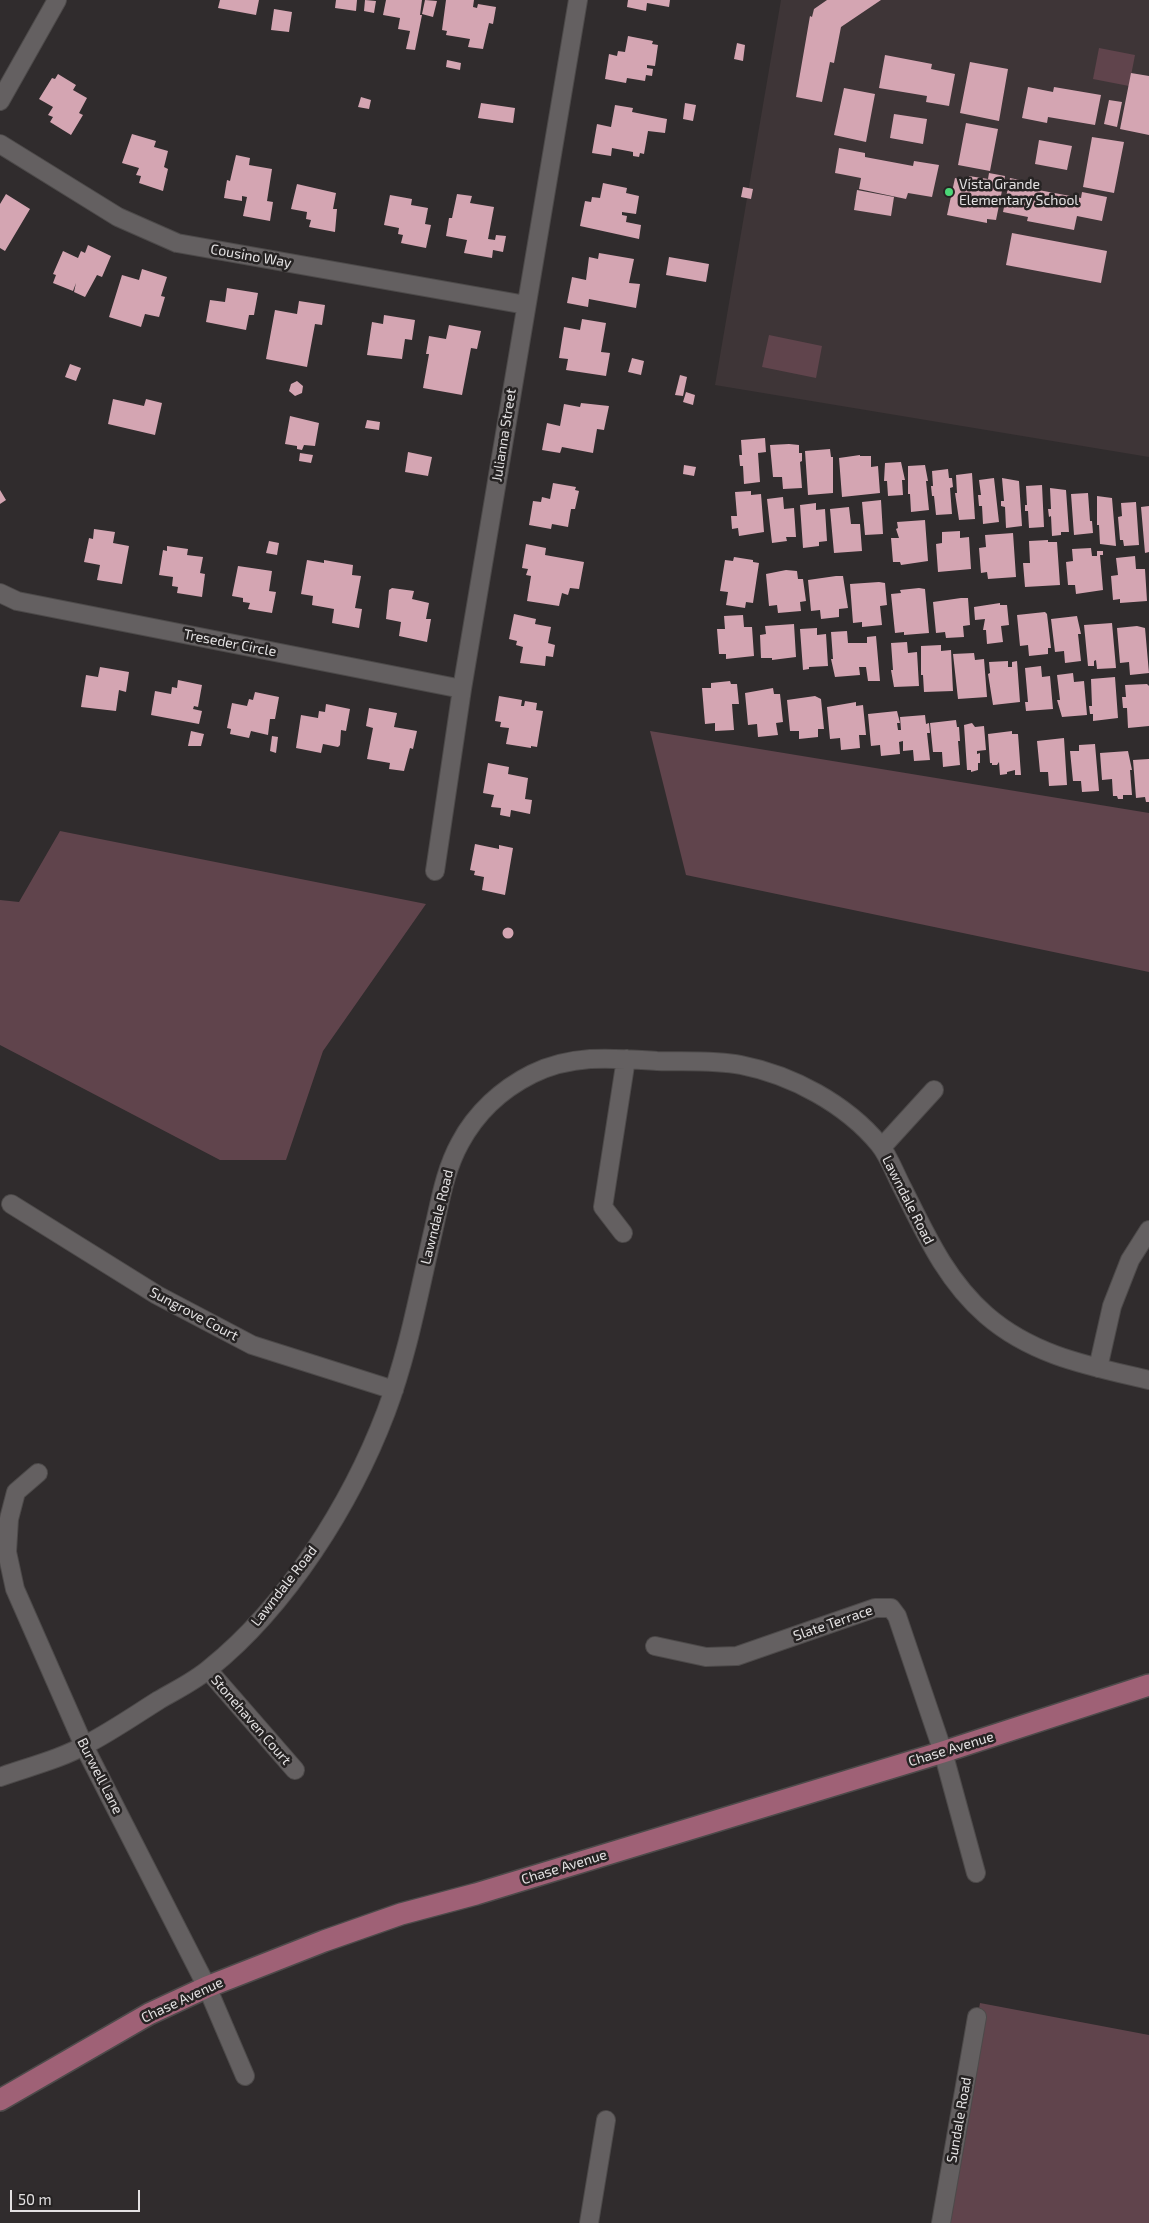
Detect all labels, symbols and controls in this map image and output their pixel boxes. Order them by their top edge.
place label: Vista Grande Elementary School [959,176,1078,208]
marker: Vista Grande Elementary School [943,186,955,198]
street label: Cousino Way [209,241,293,271]
street label: Julianna Street [488,387,520,483]
street label: Treseder Circle [182,626,278,660]
street label: Lawndale Road [878,1153,938,1247]
street label: Lawndale Road [417,1168,457,1266]
street label: Sungrove Court [147,1284,241,1344]
street label: Lawndale Road [247,1542,321,1630]
street label: Slate Terrace [791,1602,875,1644]
street label: Stonehaven Court [207,1672,295,1768]
street label: Chase Avenue [906,1728,996,1770]
street label: Burwell Lane [74,1735,126,1817]
street label: Chase Avenue [519,1846,609,1888]
street label: Chase Avenue [138,1974,226,2026]
street label: Sundale Road [943,2076,975,2164]
scale bar [12,2180,142,2212]
text: 50 m [18,2190,52,2208]

